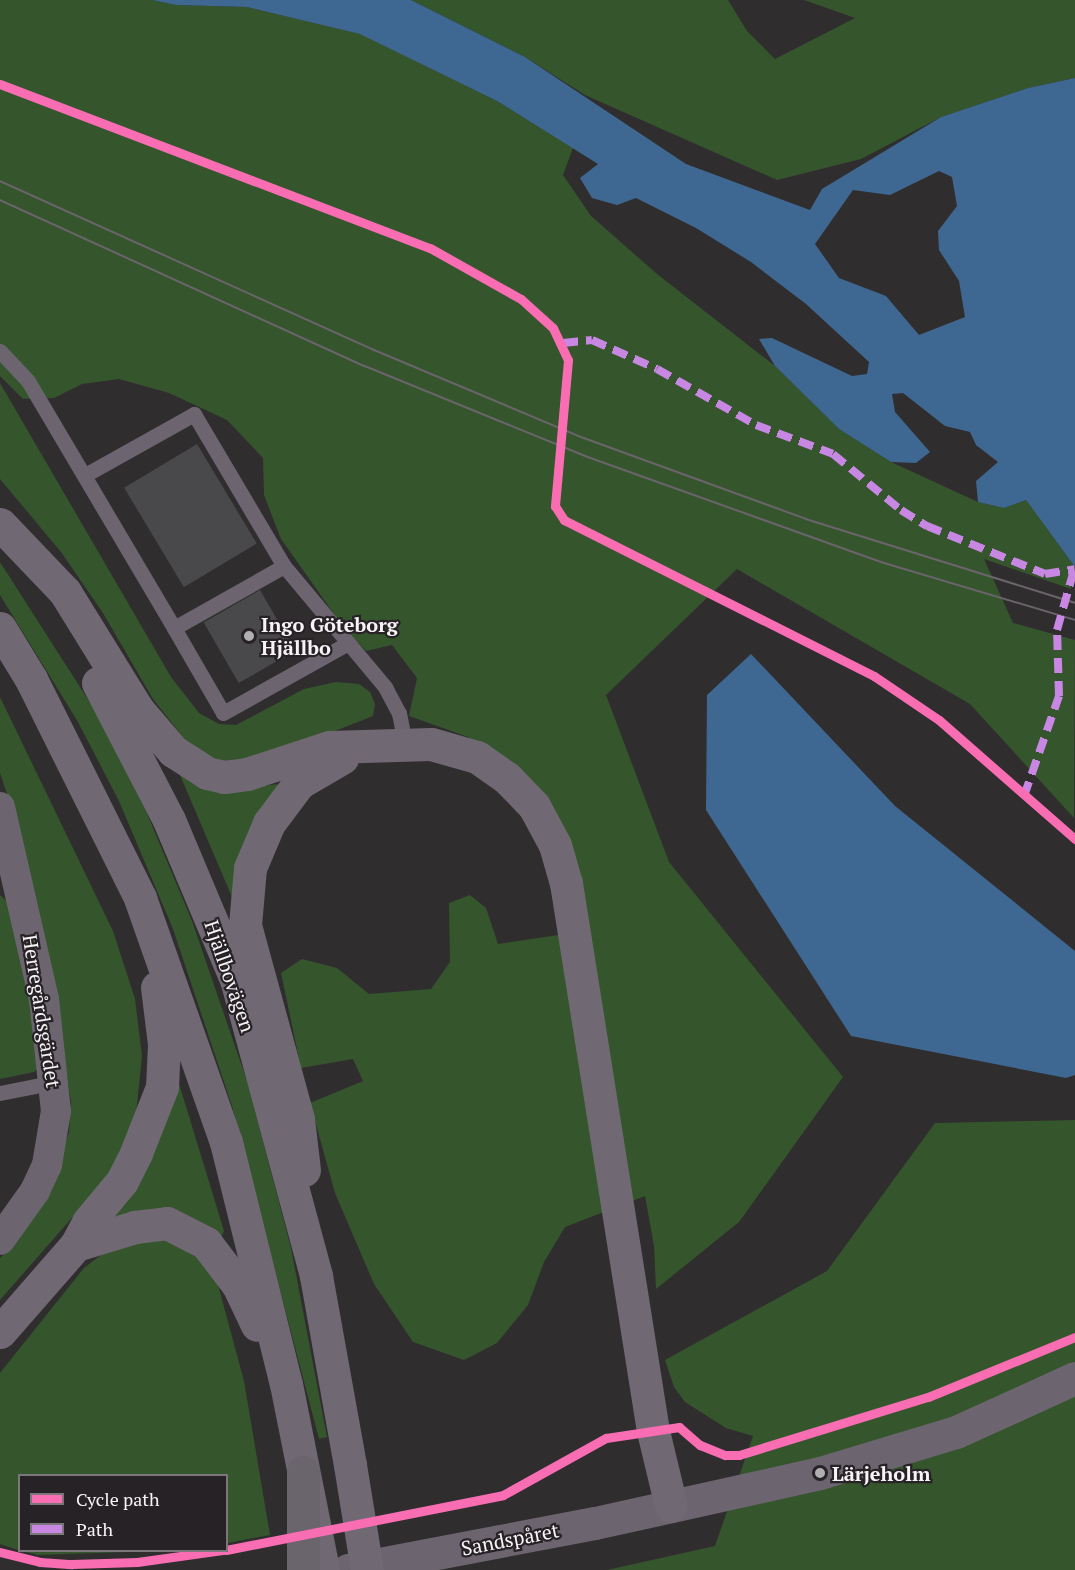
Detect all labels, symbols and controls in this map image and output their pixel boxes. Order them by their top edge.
place label: Ingo Göteborg Hjällbo [261,612,398,659]
marker: Ingo Göteborg Hjällbo [242,629,256,643]
street label: Hjällbovägen [200,917,260,1035]
street label: Herregårdsgärdet [18,933,66,1089]
place label: Lärjeholm [832,1461,930,1485]
marker: Lärjeholm [813,1466,827,1480]
legend [18,1474,228,1552]
text: Cycle path [76,1487,160,1511]
text: Path [76,1517,113,1541]
street label: Sandspåret [459,1518,561,1560]

